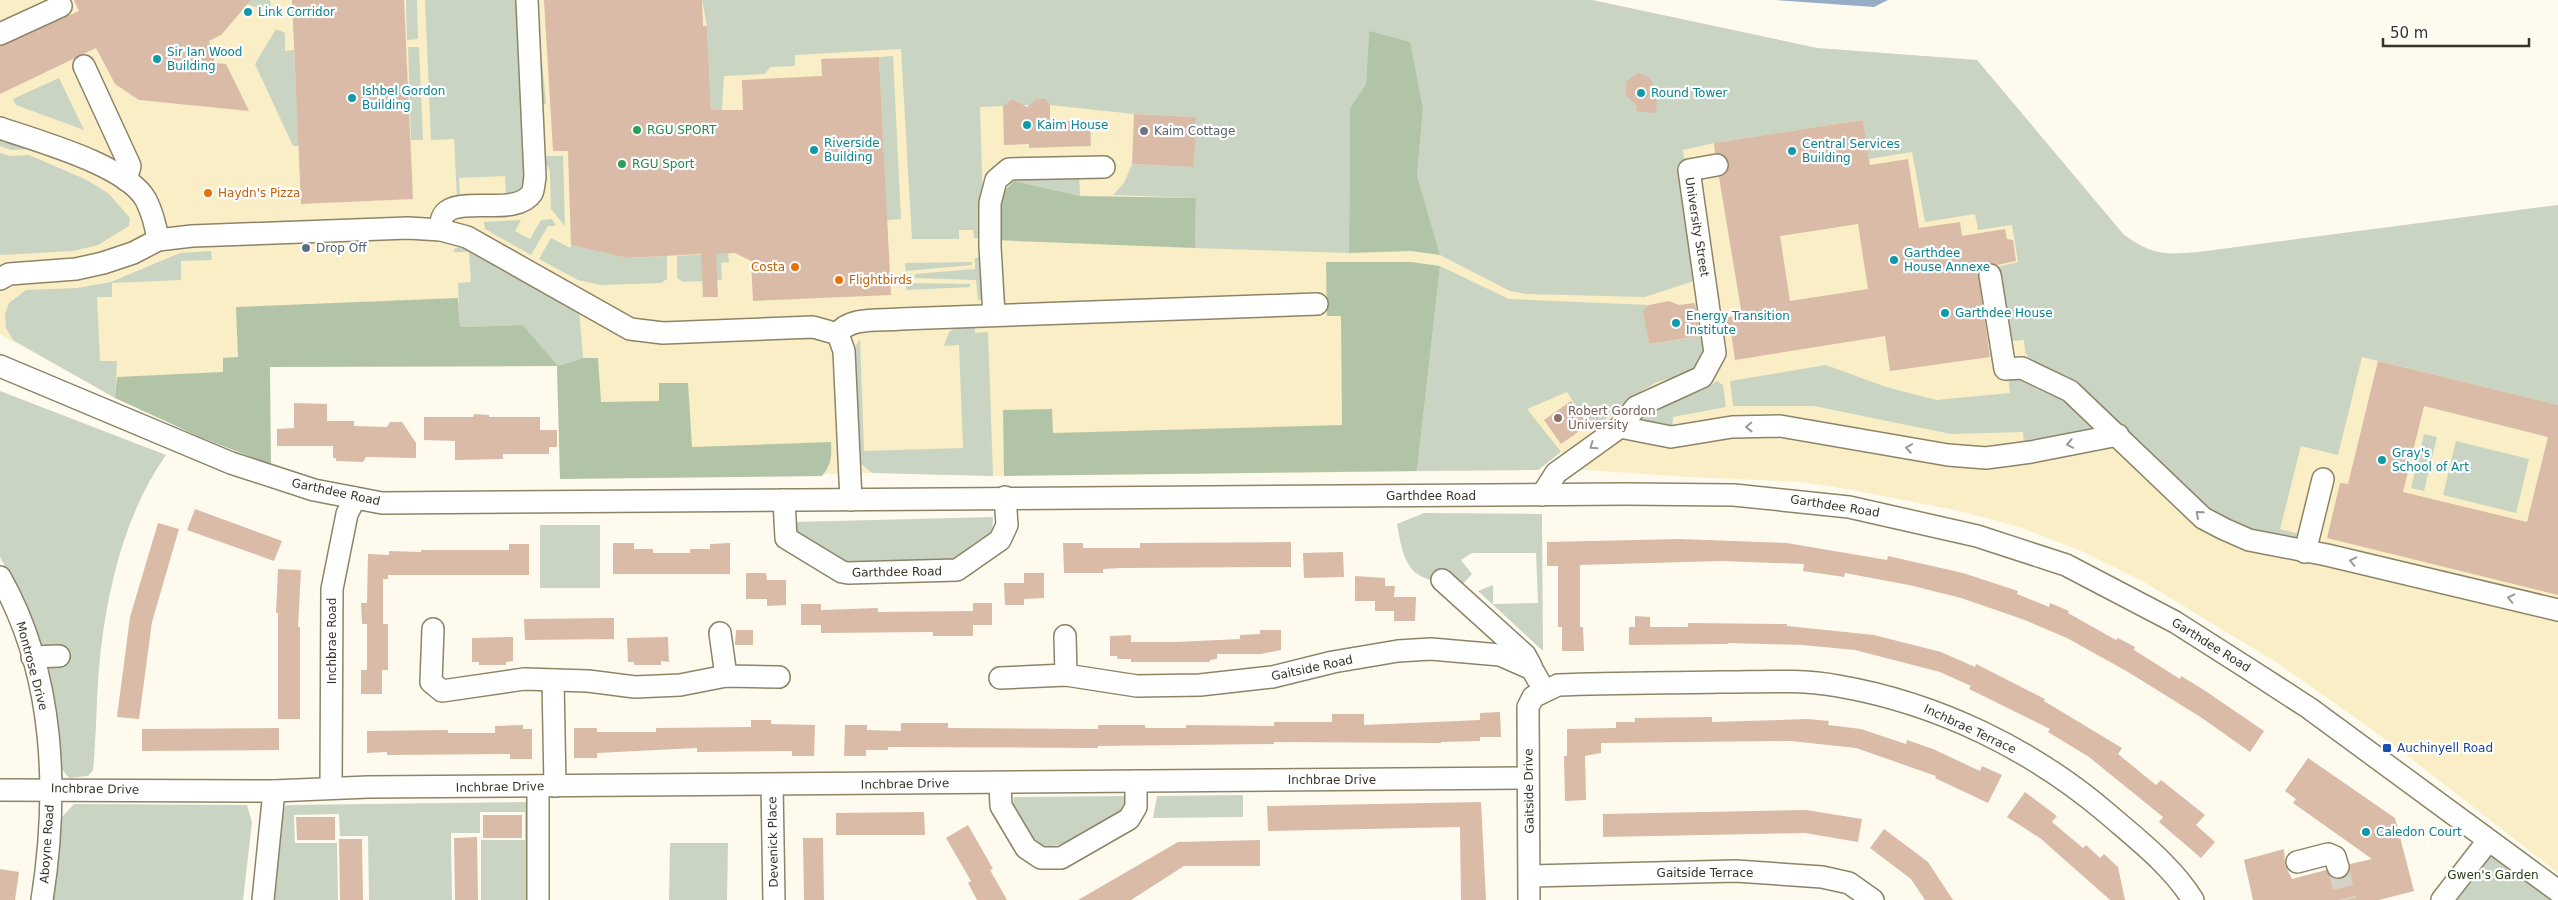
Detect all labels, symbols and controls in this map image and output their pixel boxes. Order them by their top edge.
place label: Link Corridor [258,5,335,19]
marker: Link Corridor [242,6,254,18]
scale bar [2383,15,2529,47]
text: 50 m [2390,24,2428,42]
place label: Sir Ian Wood Building [167,45,242,73]
marker: Sir Ian Wood Building [151,53,163,65]
place label: Ishbel Gordon Building [362,84,445,112]
place label: Round Tower [1651,86,1728,100]
marker: Round Tower [1635,87,1647,99]
marker: Ishbel Gordon Building [346,92,358,104]
place label: Kaim House [1037,118,1108,132]
marker: Kaim House [1021,119,1033,131]
place label: RGU SPORT [647,123,717,137]
marker: RGU SPORT [631,124,643,136]
place label: Kaim Cottage [1154,124,1235,138]
marker: Kaim Cottage [1138,125,1150,137]
place label: Riverside Building [824,136,880,164]
place label: Central Services Building [1802,137,1900,165]
marker: Riverside Building [808,144,820,156]
marker: Central Services Building [1786,145,1798,157]
place label: RGU Sport [632,157,695,171]
marker: RGU Sport [616,158,628,170]
street label: University Street [1682,176,1712,278]
place label: Haydn's Pizza [218,186,300,200]
marker: Haydn's Pizza [202,187,214,199]
place label: Drop Off [316,241,367,255]
marker: Drop Off [300,242,312,254]
place label: Garthdee House Annexe [1904,246,1990,274]
marker: Garthdee House Annexe [1888,254,1900,266]
place label: Costa [751,260,785,274]
marker: Costa [789,261,801,273]
place label: Flightbirds [849,273,912,287]
marker: Flightbirds [833,274,845,286]
place label: Garthdee House [1955,306,2053,320]
marker: Garthdee House [1939,307,1951,319]
place label: Energy Transition Institute [1686,309,1790,337]
marker: Energy Transition Institute [1670,317,1682,329]
place label: Robert Gordon University [1568,404,1656,432]
marker: Robert Gordon University [1552,412,1564,424]
one-way arrow [1744,422,1752,432]
one-way arrow [2066,438,2074,449]
one-way arrow [1590,440,1599,449]
one-way arrow [1905,444,1914,454]
place label: Gray's School of Art [2392,446,2469,474]
marker: Gray's School of Art [2376,454,2388,466]
street label: Garthdee Road [290,476,382,508]
street label: Garthdee Road [1386,489,1476,503]
street label: Garthdee Road [1789,492,1881,520]
one-way arrow [2196,511,2205,519]
one-way arrow [2348,556,2357,567]
street label: Garthdee Road [852,564,942,580]
one-way arrow [2506,593,2515,604]
street label: Inchbrae Road [325,598,339,684]
street label: Garthdee Road [2169,615,2253,675]
street label: Montrose Drive [13,620,51,712]
street label: Gaitside Road [1270,653,1354,683]
street label: Inchbrae Terrace [1922,701,2018,757]
place label: Auchinyell Road [2397,741,2493,755]
marker: Auchinyell Road [2381,742,2393,754]
street label: Gaitside Drive [1521,748,1537,834]
street label: Inchbrae Drive [1288,773,1376,787]
street label: Inchbrae Drive [861,776,949,792]
street label: Inchbrae Drive [456,779,544,795]
street label: Inchbrae Drive [51,781,139,797]
street label: Devenick Place [765,796,781,888]
street label: Aboyne Road [37,804,57,884]
place label: Caledon Court [2376,825,2462,839]
marker: Caledon Court [2360,826,2372,838]
street label: Gaitside Terrace [1657,866,1753,880]
park label: Gwen's Garden [2447,868,2539,882]

